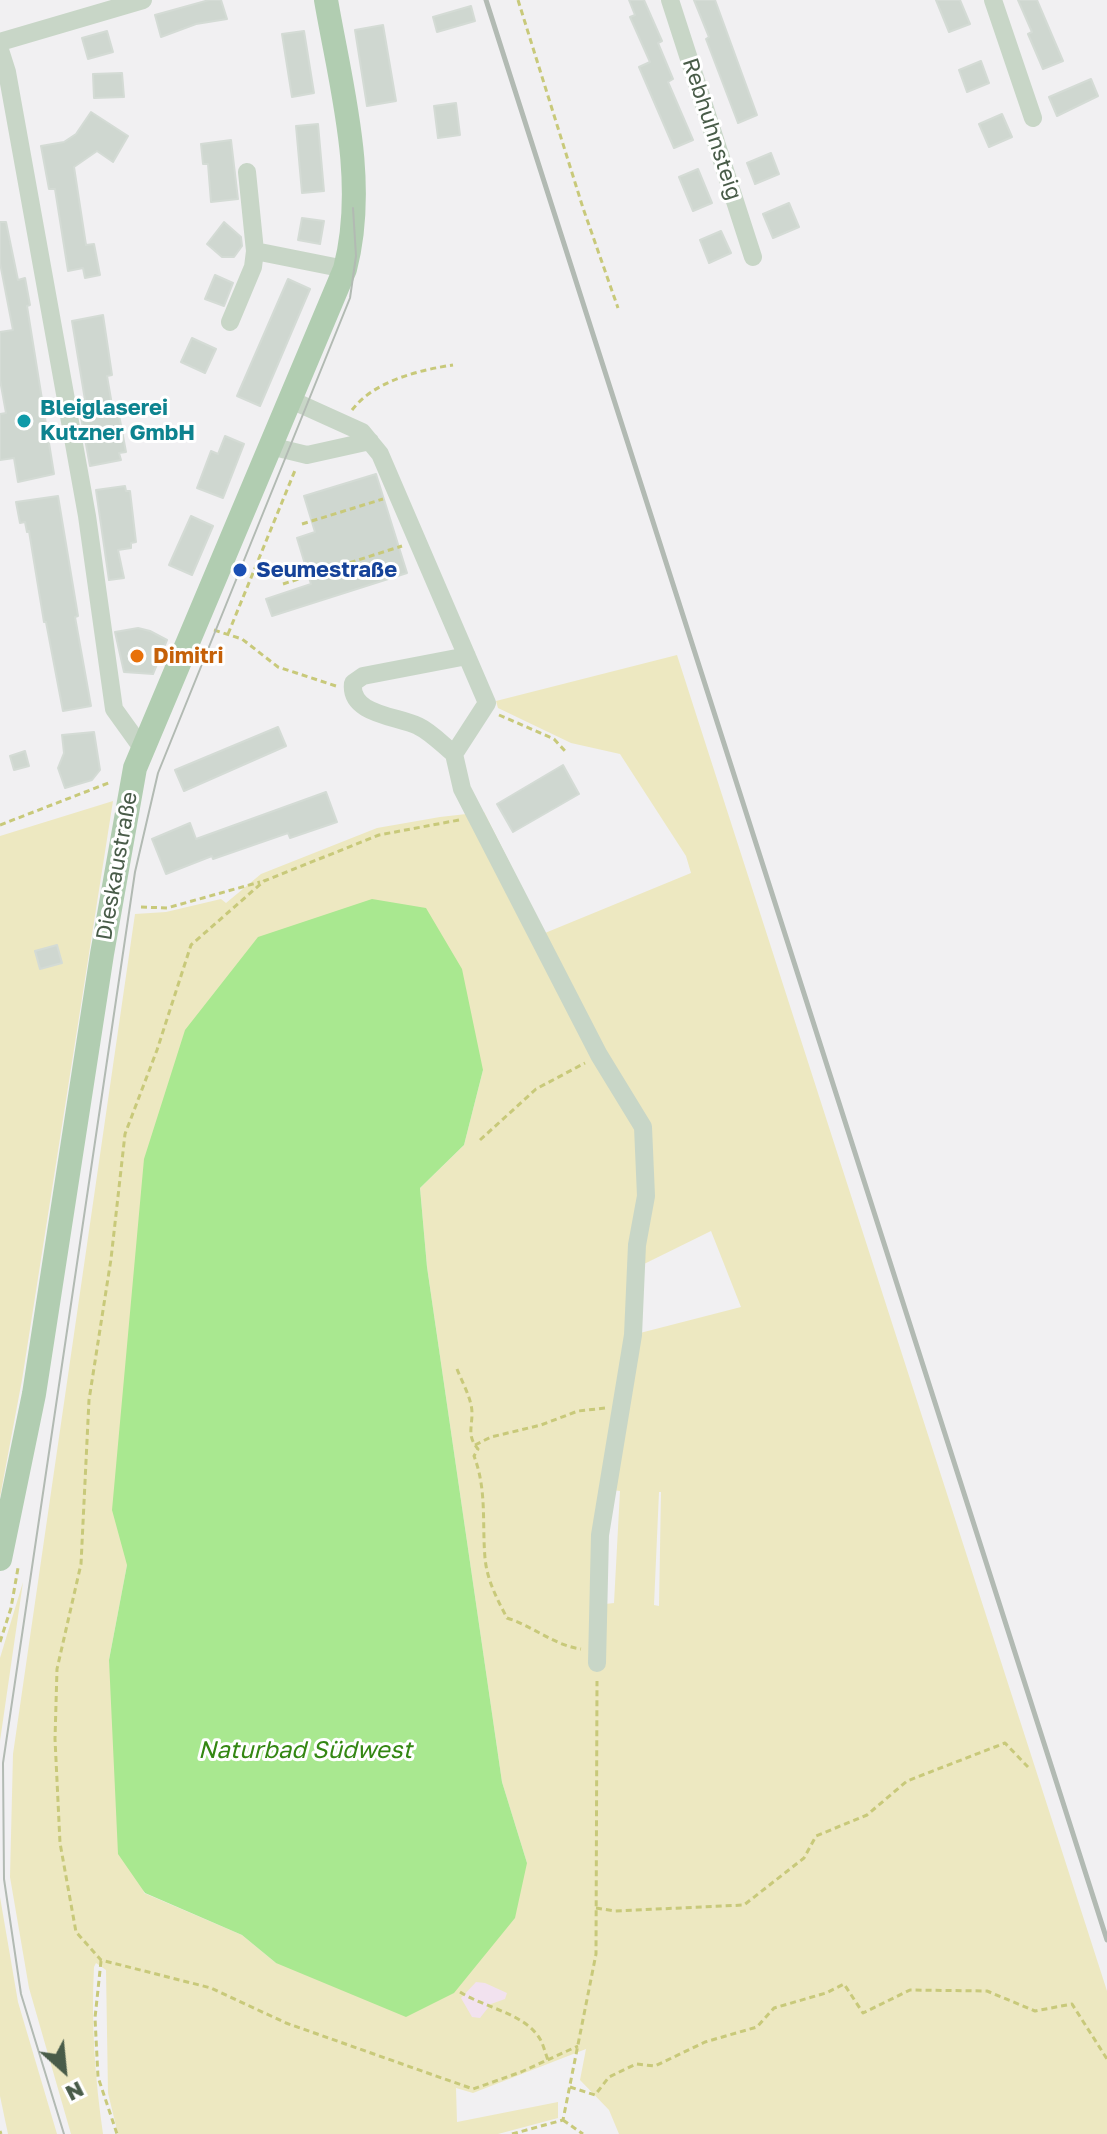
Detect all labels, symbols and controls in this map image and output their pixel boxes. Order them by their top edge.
street label: Rebhuhnsteig [677,55,747,203]
place label: Bleiglaserei Kutzner GmbH [40,395,195,446]
marker: Bleiglaserei Kutzner GmbH [15,412,33,430]
place label: Seumestraße [256,557,397,583]
marker: Seumestraße [231,561,249,579]
place label: Dimitri [153,643,223,669]
marker: Dimitri [128,647,146,665]
street label: Dieskaustraße [91,790,143,942]
water label: Naturbad Südwest [198,1736,412,1764]
north arrow [24,2030,104,2110]
text: N [62,2076,89,2108]

